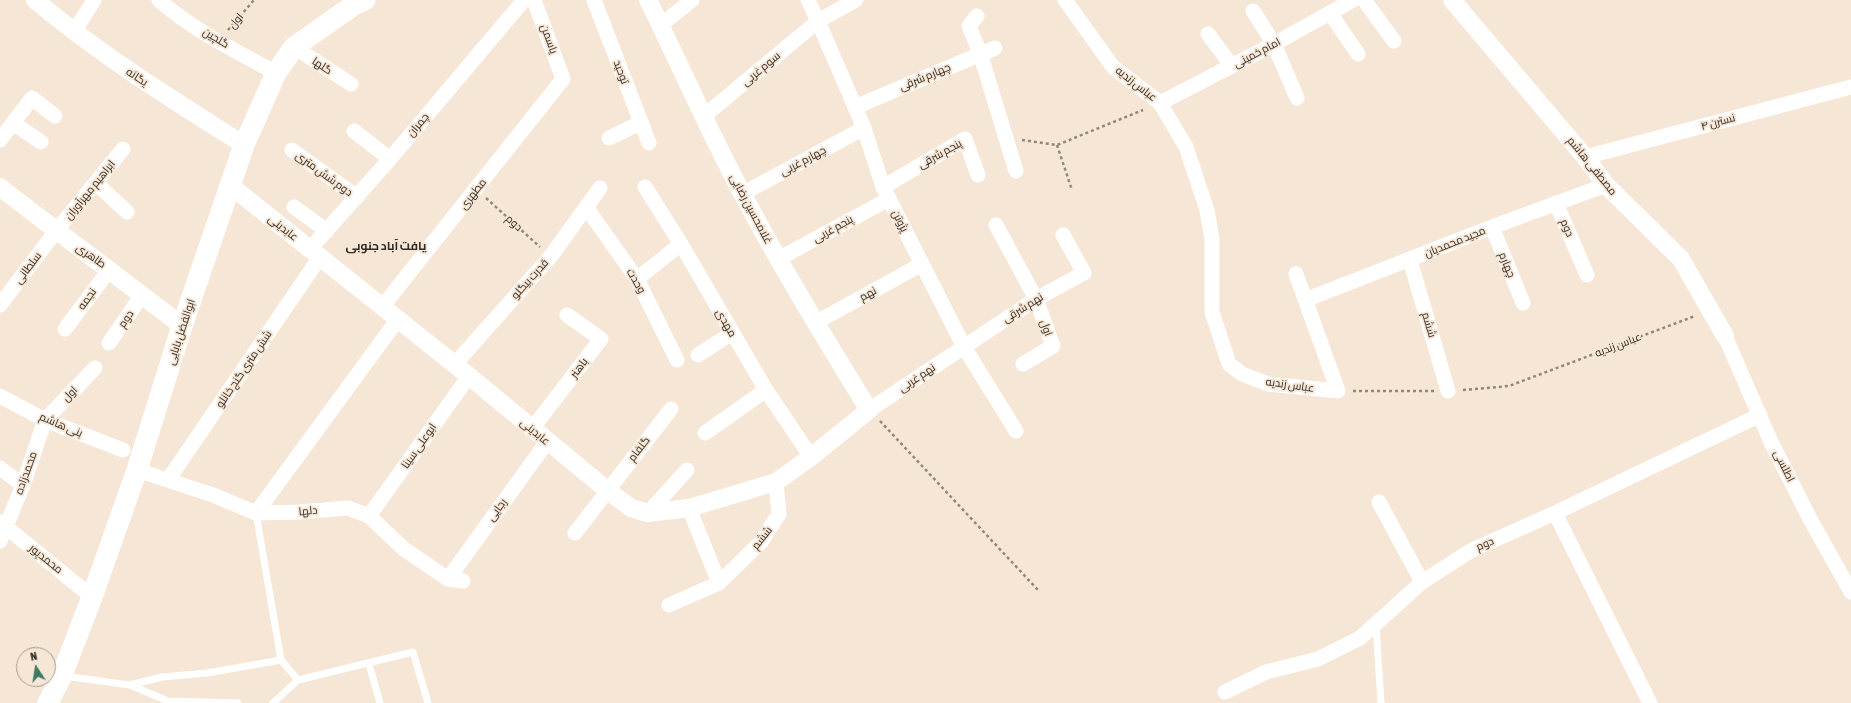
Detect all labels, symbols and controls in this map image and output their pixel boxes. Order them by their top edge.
street label: اول [226,11,246,31]
street label: یاسمن [538,22,560,56]
street label: گلچین [200,25,232,51]
street label: امام خمینی [1231,35,1283,71]
street label: سوم غربی [739,49,783,89]
street label: گلها [309,55,335,77]
street label: توحید [611,58,631,86]
street label: چهارم شرقی [897,60,953,94]
street label: عباس زندیه [1113,64,1159,104]
street label: یگانه [124,65,150,89]
street label: چمران [404,110,432,140]
street label: نسترن ۴ [1699,111,1737,133]
street label: مصطفی هاشم [1564,134,1620,198]
street label: پنجم شرقی [916,137,964,171]
street label: چهارم غربی [778,143,828,179]
street label: دوم شش متری [293,149,355,199]
street label: ابراهیم مهرآوران [62,158,118,222]
street label: غلامحسین رضایی [727,172,775,246]
street label: مطهری [457,176,489,212]
street label: پژوتن [889,208,911,234]
street label: عابدینی [265,212,301,244]
street label: دوم [503,212,525,234]
street label: پنجم غربی [811,213,855,245]
street label: دوم [1557,217,1577,239]
street label: مجید محمدیان [1422,224,1488,260]
district label: یافت آباد جنوبی [346,239,426,253]
street label: طاهری [74,241,108,271]
street label: سلطانی [12,249,44,287]
street label: چهارم [1496,250,1518,280]
street label: قدرت بیگلو [509,256,551,302]
street label: وحدت [624,266,648,296]
street label: نهم [857,284,879,304]
street label: نجمه [75,286,99,312]
street label: نهم شرقی [1000,290,1046,326]
street label: ابوالفضل بابایی [164,297,198,367]
street label: مهدی [713,307,739,339]
street label: دوم [115,308,137,330]
street label: ششم [1419,311,1439,339]
street label: اول [1037,318,1055,338]
street label: شش متری گنج خانلو [213,328,275,410]
street label: عباس زندیه [1593,330,1643,360]
street label: باهنر [567,355,591,381]
street label: نهم غربی [896,361,938,395]
street label: عباس زندیه [1265,375,1315,395]
street label: اول [60,384,80,404]
street label: بنی هاشم [37,410,85,440]
street label: عابدینی [518,416,552,448]
street label: ابوعلی سینا [399,421,439,471]
street label: گلفام [625,434,653,464]
street label: اطلسی [1771,448,1797,484]
street label: محمدزاده [12,450,40,496]
street label: رجایی [484,496,510,524]
street label: دلها [298,503,318,519]
street label: ششم [749,524,775,552]
street label: دوم [1474,534,1496,554]
street label: محمدپور [27,542,65,576]
north arrow [16,647,56,687]
text: N [29,650,38,663]

